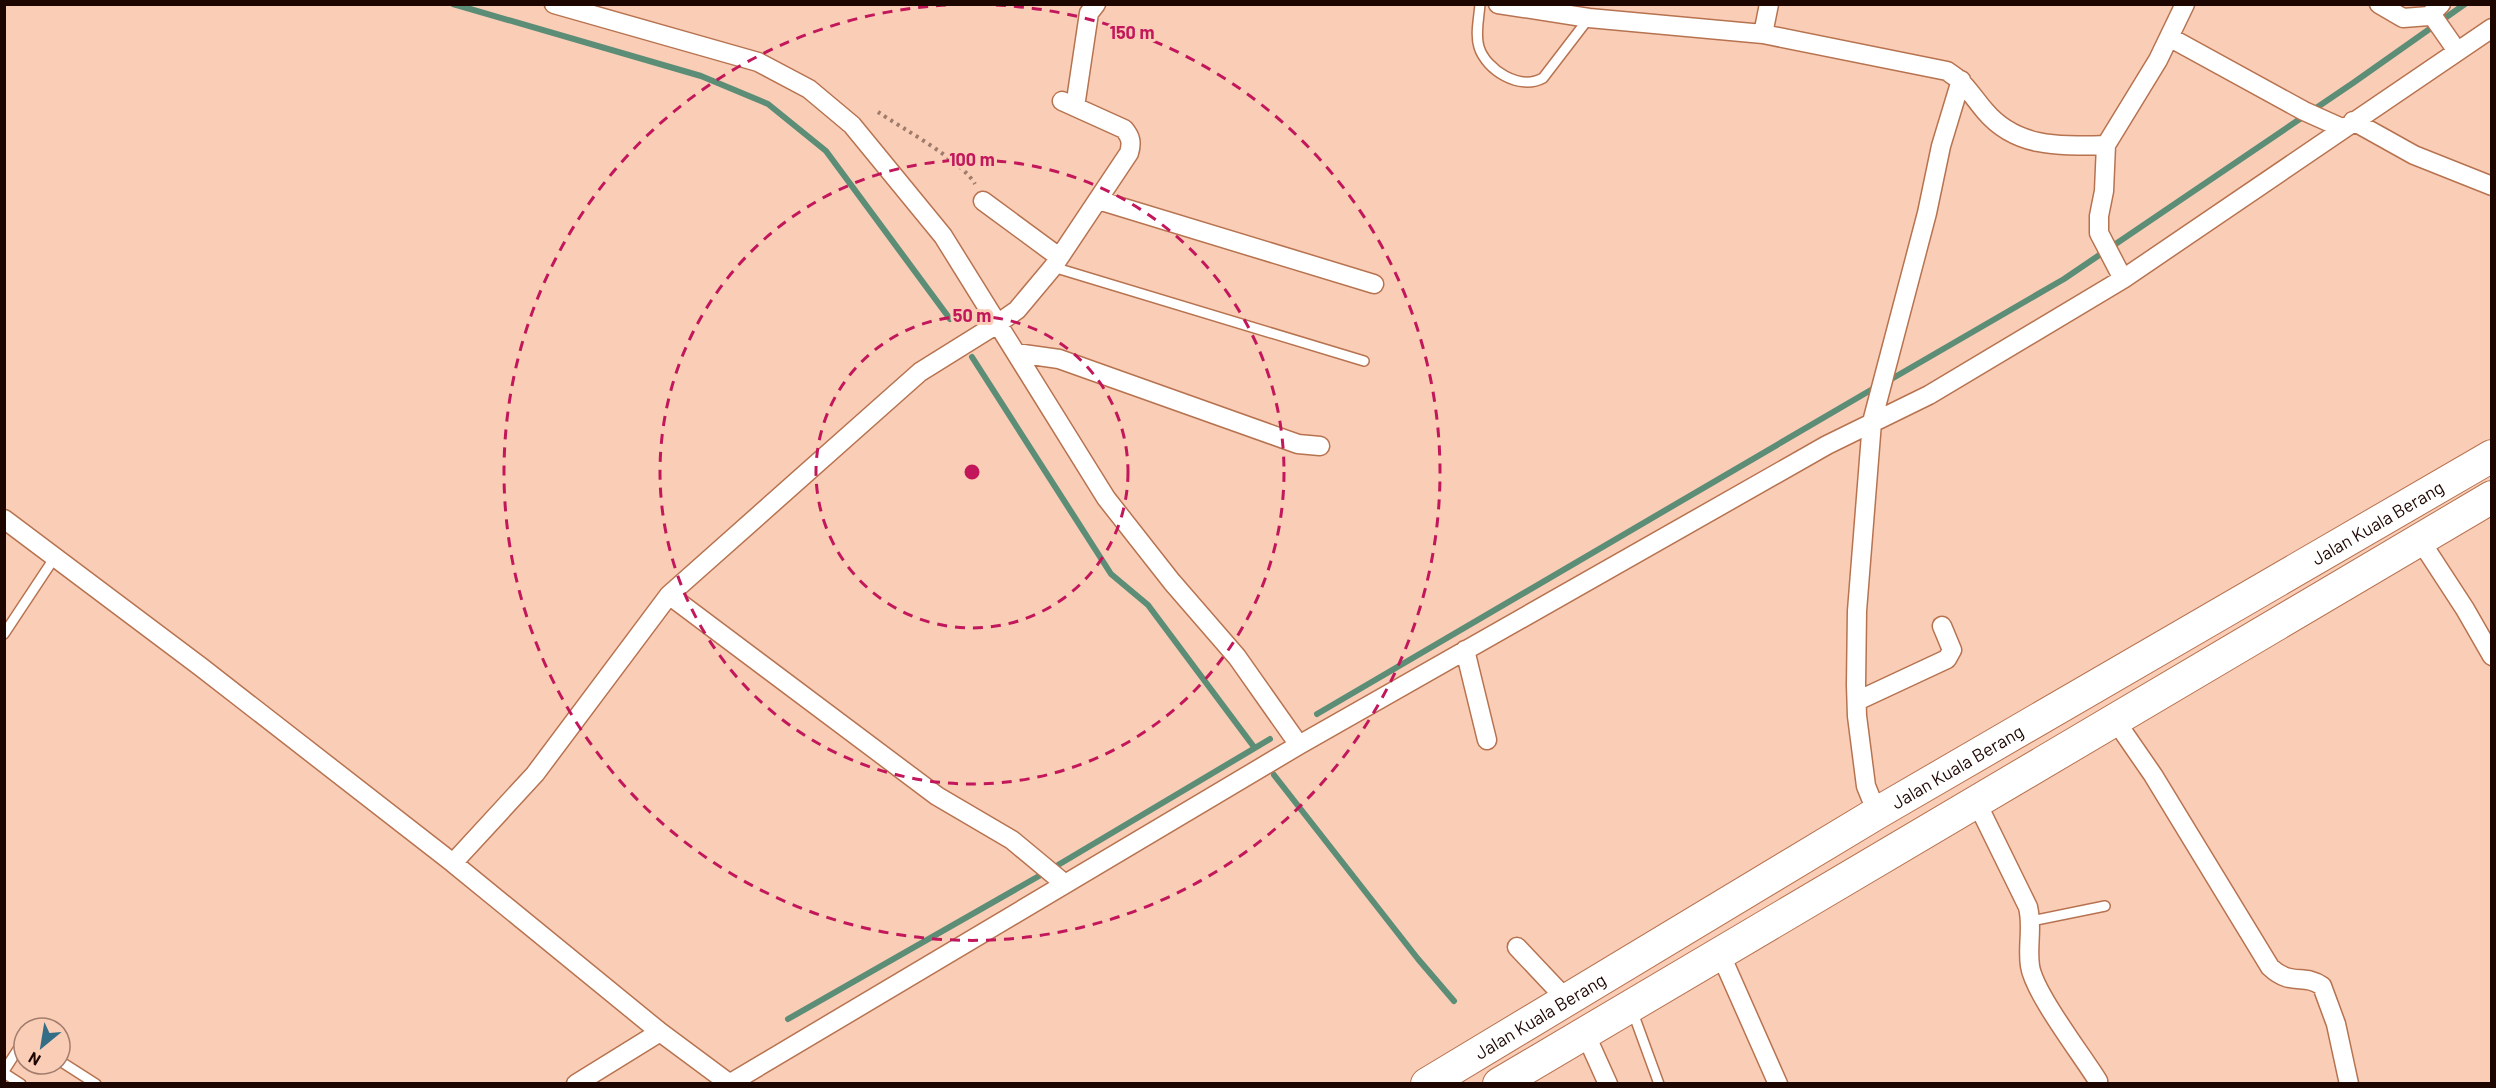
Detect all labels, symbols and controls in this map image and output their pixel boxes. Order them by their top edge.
text: 150 m [1110,21,1154,43]
text: 100 m [949,148,995,170]
text: 50 m [953,304,991,326]
centre of rings [962,462,982,482]
street label: Jalan Kuala Berang [2308,476,2447,569]
street label: Jalan Kuala Berang [1887,720,2027,813]
street label: Jalan Kuala Berang [1471,968,1610,1064]
north arrow [12,1016,72,1076]
text: N [25,1049,44,1070]

